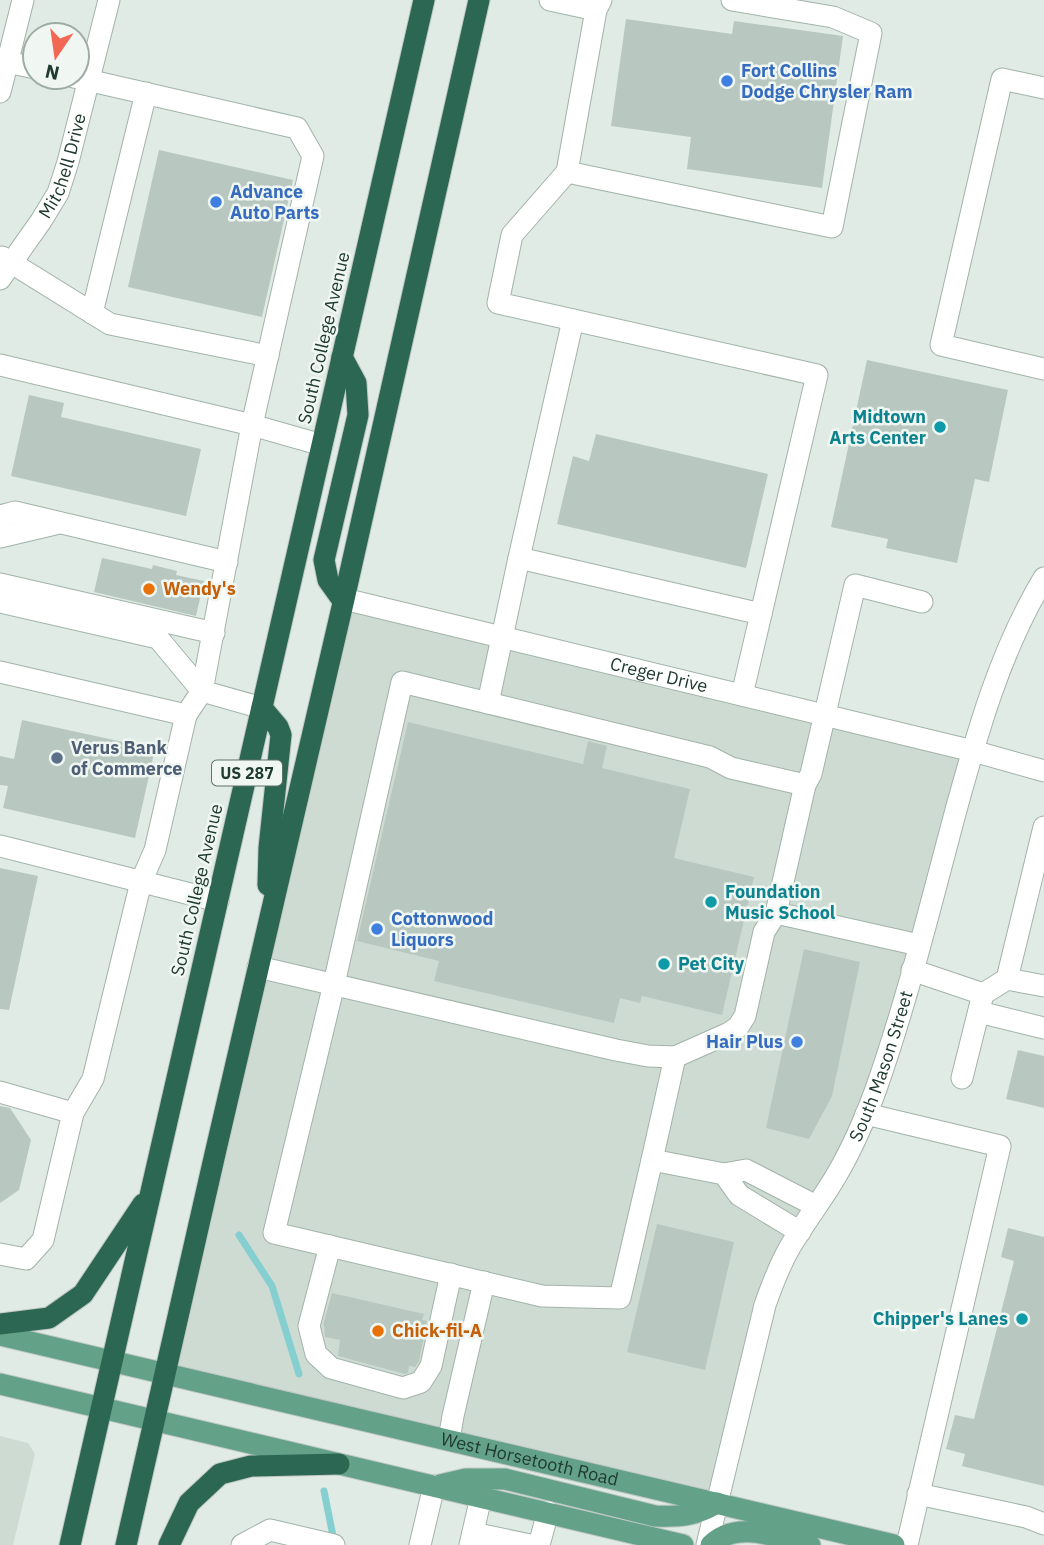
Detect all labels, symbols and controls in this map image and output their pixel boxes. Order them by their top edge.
north arrow [21,21,91,91]
text: N [43,59,62,86]
place label: Fort Collins Dodge Chrysler Ram [741,59,913,103]
marker: Fort Collins Dodge Chrysler Ram [719,73,735,89]
street label: Mitchell Drive [33,111,91,223]
place label: Advance Auto Parts [230,180,319,224]
marker: Advance Auto Parts [208,194,224,210]
street label: South College Avenue [293,249,355,426]
place label: Midtown Arts Center [829,405,926,449]
marker: Midtown Arts Center [932,419,948,435]
place label: Wendy's [163,577,236,600]
marker: Wendy's [141,581,157,597]
street label: Creger Drive [608,652,710,698]
place label: Verus Bank of Commerce [71,736,182,780]
marker: Verus Bank of Commerce [49,750,65,766]
road number: US 287 [212,760,282,786]
street label: South College Avenue [166,801,228,978]
place label: Foundation Music School [725,880,836,924]
marker: Foundation Music School [703,894,719,910]
place label: Cottonwood Liquors [391,907,493,951]
marker: Cottonwood Liquors [369,921,385,937]
place label: Pet City [678,952,744,975]
marker: Pet City [656,956,672,972]
street label: South Mason Street [844,988,918,1145]
place label: Hair Plus [706,1030,783,1053]
marker: Hair Plus [789,1034,805,1050]
place label: Chipper's Lanes [873,1307,1008,1330]
marker: Chipper's Lanes [1014,1311,1030,1327]
place label: Chick-fil-A [392,1319,482,1342]
marker: Chick-fil-A [370,1323,386,1339]
street label: West Horsetooth Road [439,1427,621,1491]

